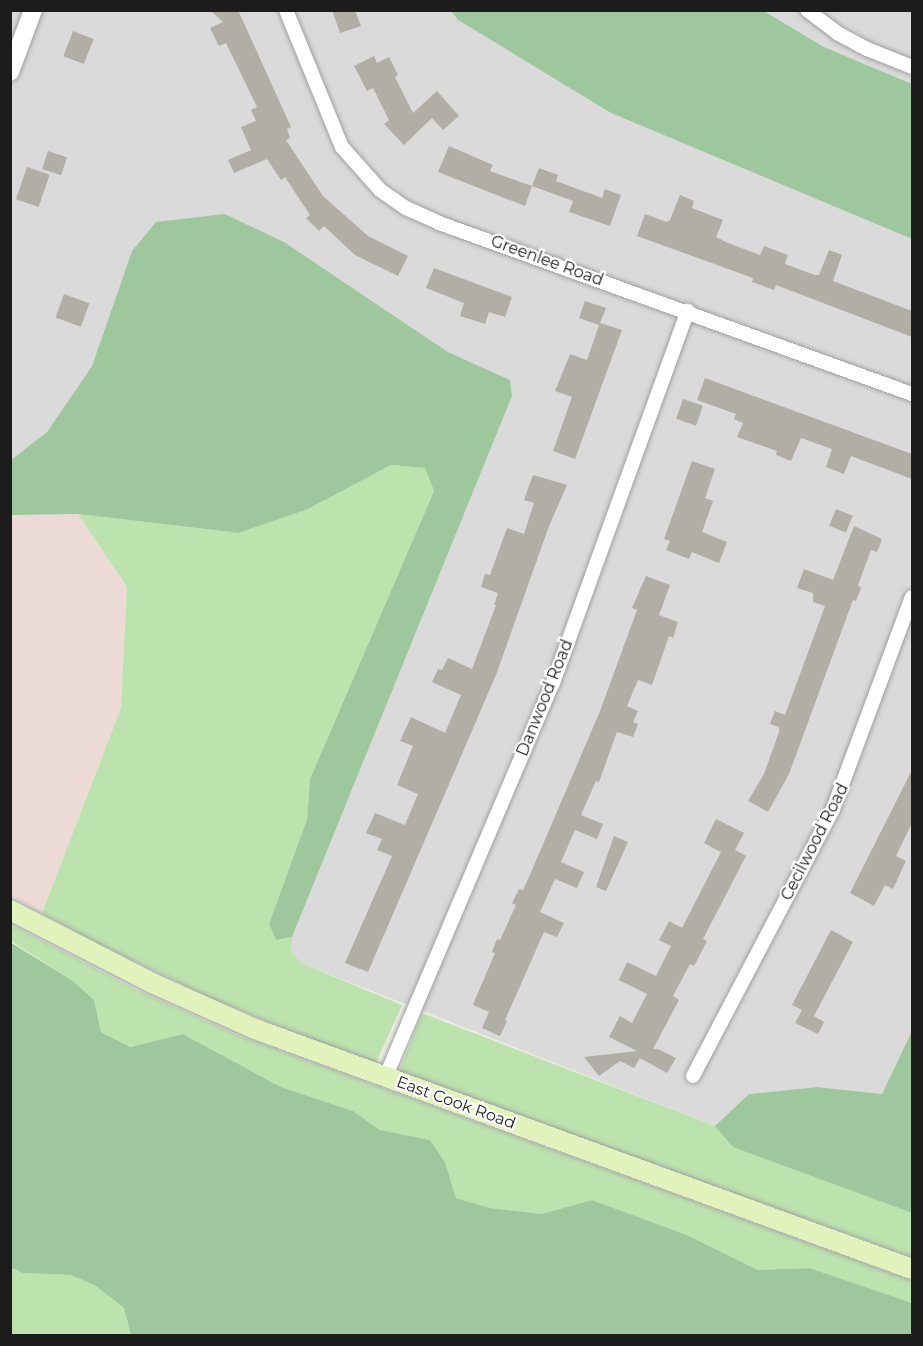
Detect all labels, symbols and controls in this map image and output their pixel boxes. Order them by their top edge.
street label: Greenlee Road [488,232,606,290]
street label: Danwood Road [513,637,577,759]
street label: Cecilwood Road [777,780,853,904]
street label: East Cook Road [394,1073,518,1133]

